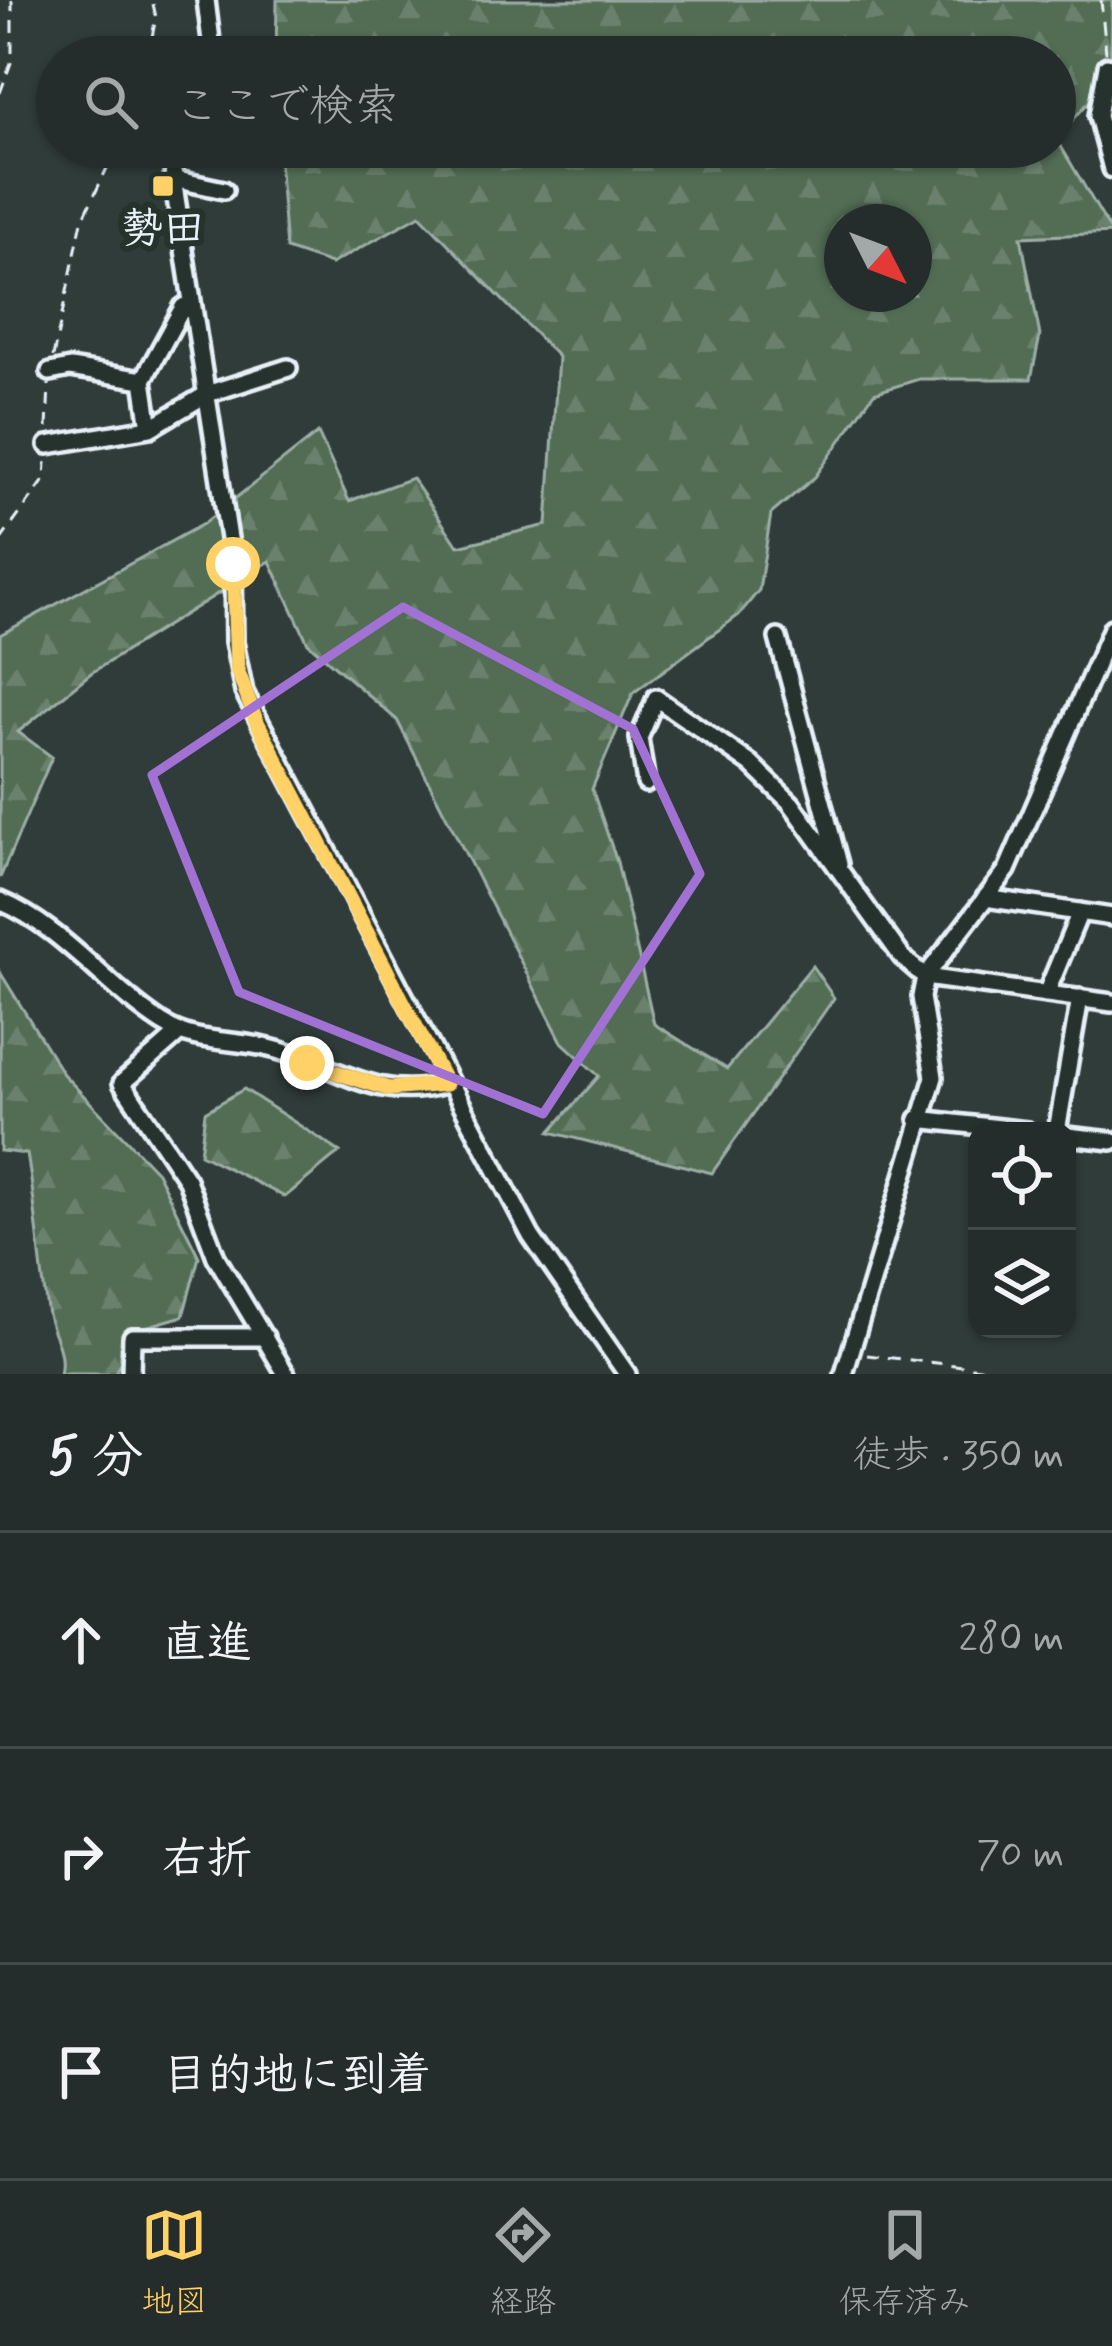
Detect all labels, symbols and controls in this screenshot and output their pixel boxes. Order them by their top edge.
search box [36,36,1076,168]
icon: search [78,69,144,135]
text: ここで検索 [174,78,399,137]
marker: 勢田 [150,173,176,199]
place label: 勢田 [121,203,205,258]
north arrow [824,204,932,312]
route start [206,537,260,591]
route end [280,1036,334,1090]
map controls [968,1122,1076,1338]
button: locate [968,1122,1076,1230]
button: layers [968,1230,1076,1338]
text: 5 分 [48,1425,143,1491]
text: 徒歩 · 350 m [853,1431,1064,1482]
icon: ahead [48,1607,114,1673]
text: 280 m [959,1614,1064,1665]
text: 直進 [162,1615,252,1674]
icon: right [48,1823,114,1889]
text: 70 m [976,1830,1064,1881]
text: 右折 [162,1831,252,1890]
icon: arrive [48,2039,114,2105]
text: 目的地に到着 [162,2047,432,2106]
tab: 地図 [141,2202,207,2325]
tab: 経路 [490,2202,556,2325]
tab: 保存済み [839,2202,971,2325]

